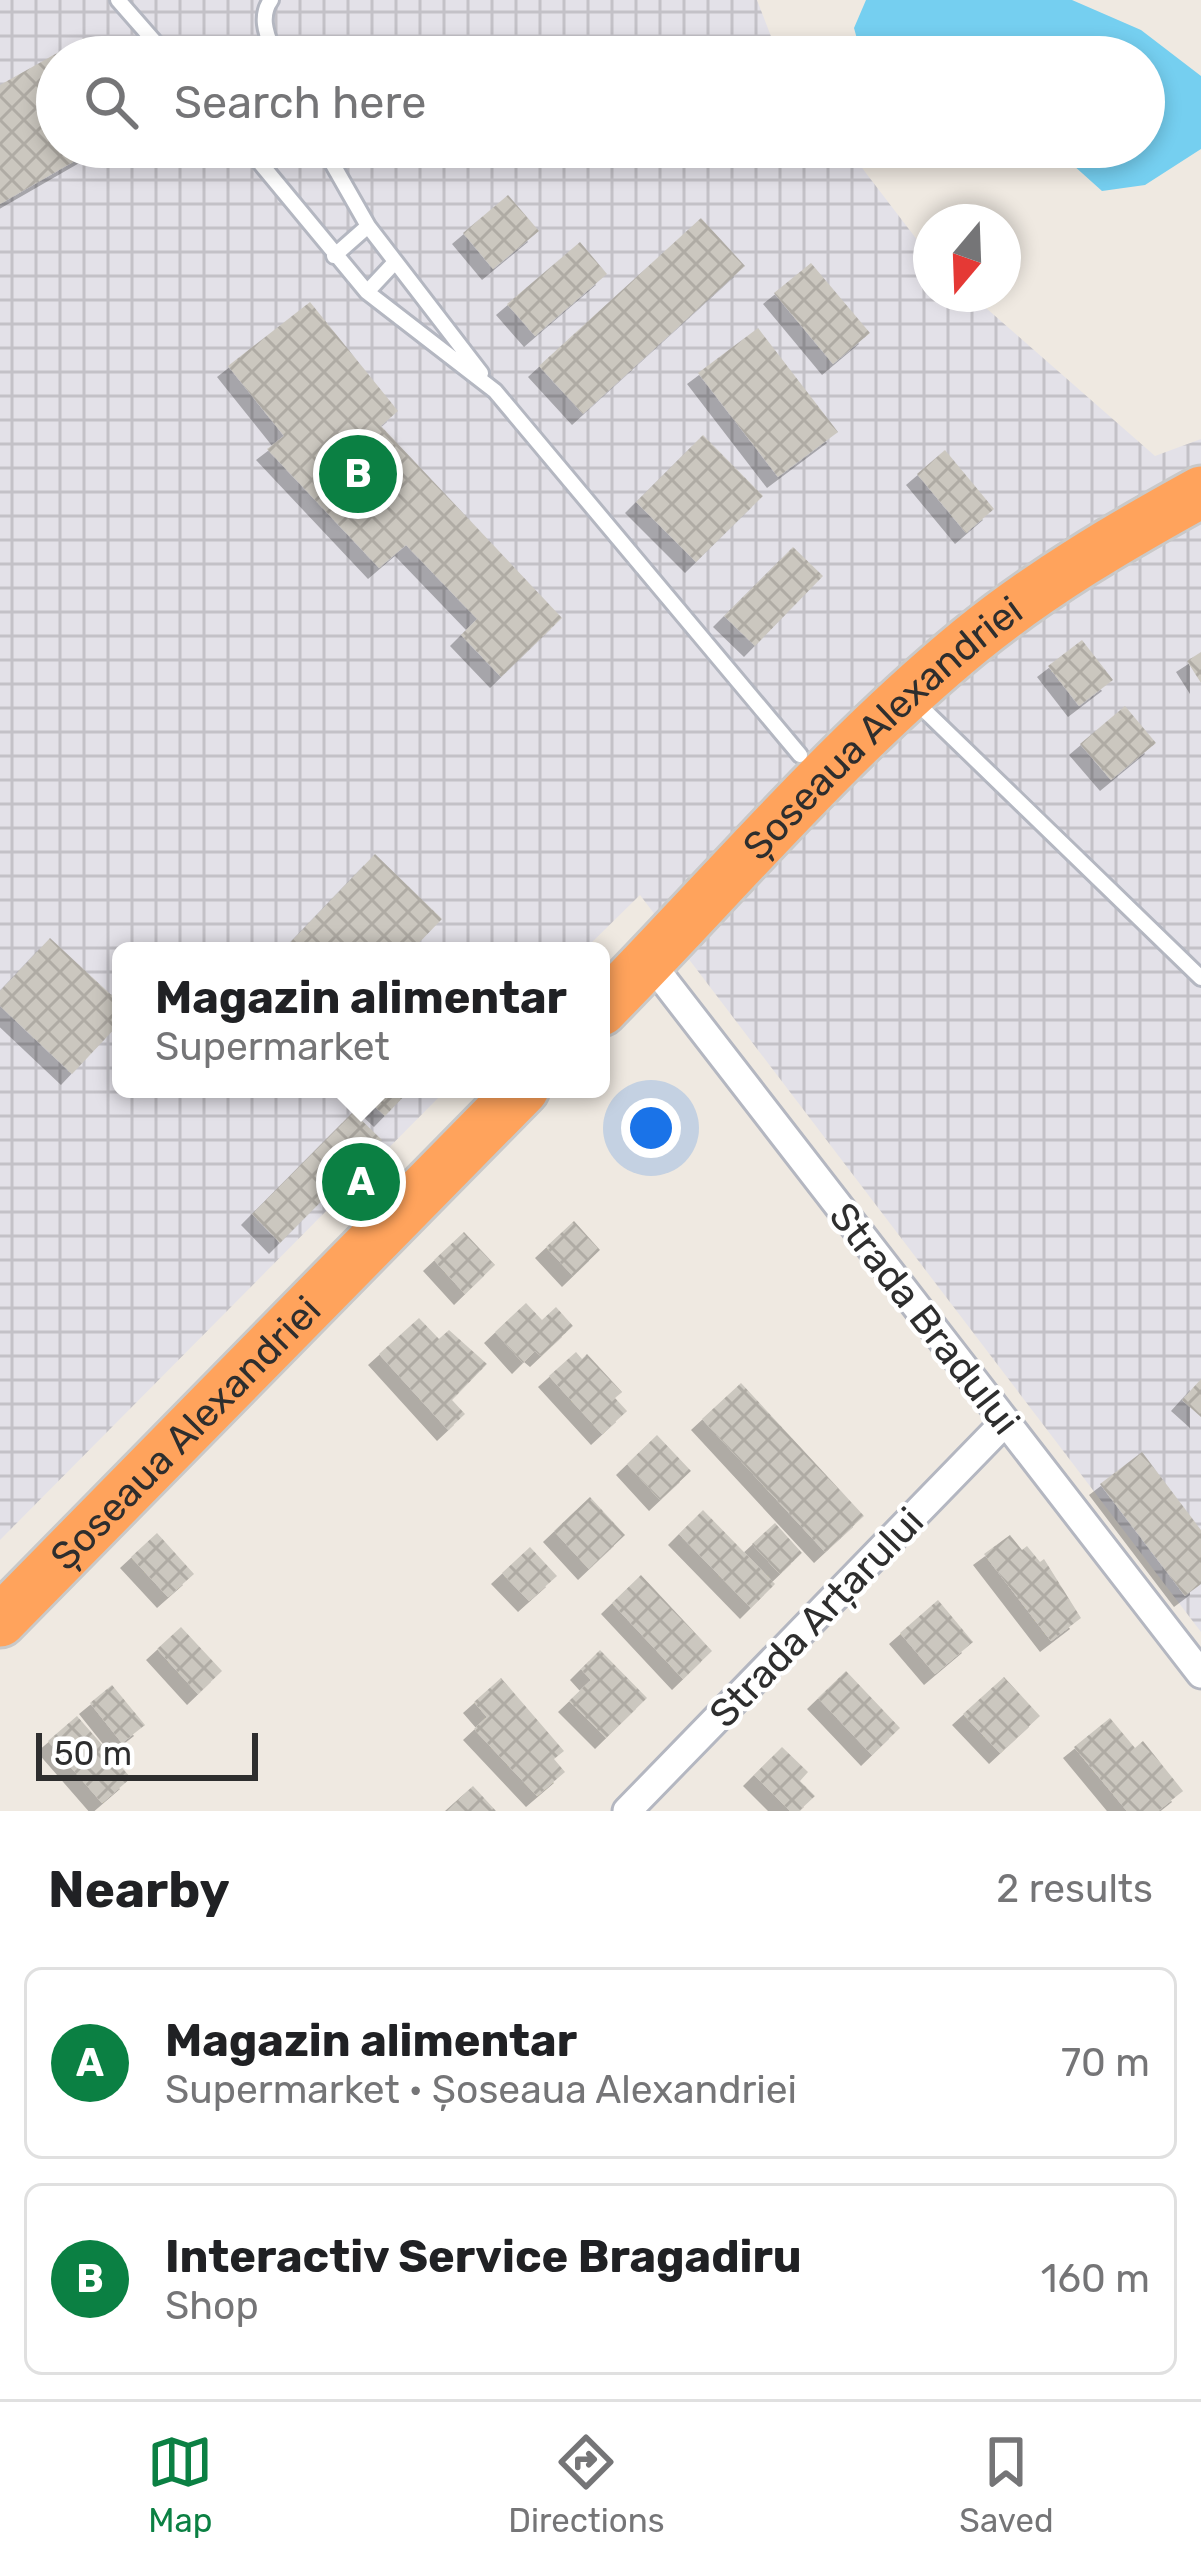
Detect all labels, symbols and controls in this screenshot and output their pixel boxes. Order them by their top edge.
search box [36,36,1165,168]
icon: search [78,69,144,135]
text: Search here [174,76,426,129]
north arrow [913,204,1021,312]
pin: B [319,429,397,519]
street label: Șoseaua Alexandriei [734,587,1031,870]
popup [112,942,610,1098]
text: Magazin alimentar [155,971,567,1024]
text: Supermarket [155,1024,390,1070]
your location [621,1098,681,1158]
pin: A [322,1137,400,1227]
street label: Strada Bradului [820,1194,1029,1443]
street label: Șoseaua Alexandriei [41,1287,330,1580]
street label: Strada Arțarului [700,1498,933,1737]
scale bar [36,1727,258,1780]
text: 50 m [54,1734,132,1773]
text: Nearby [48,1859,230,1920]
text: 2 results [996,1866,1153,1912]
text: Magazin alimentar [165,2014,577,2067]
text: A [76,2040,104,2086]
text: 70 m [1061,2040,1150,2086]
text: Supermarket · Șoseaua Alexandriei [165,2067,797,2113]
text: Interactiv Service Bragadiru [165,2230,802,2283]
text: B [76,2256,104,2302]
text: 160 m [1041,2256,1150,2302]
text: Shop [165,2283,259,2329]
tab: Map [147,2429,213,2540]
tab: Directions [508,2429,665,2540]
tab: Saved [959,2429,1054,2540]

